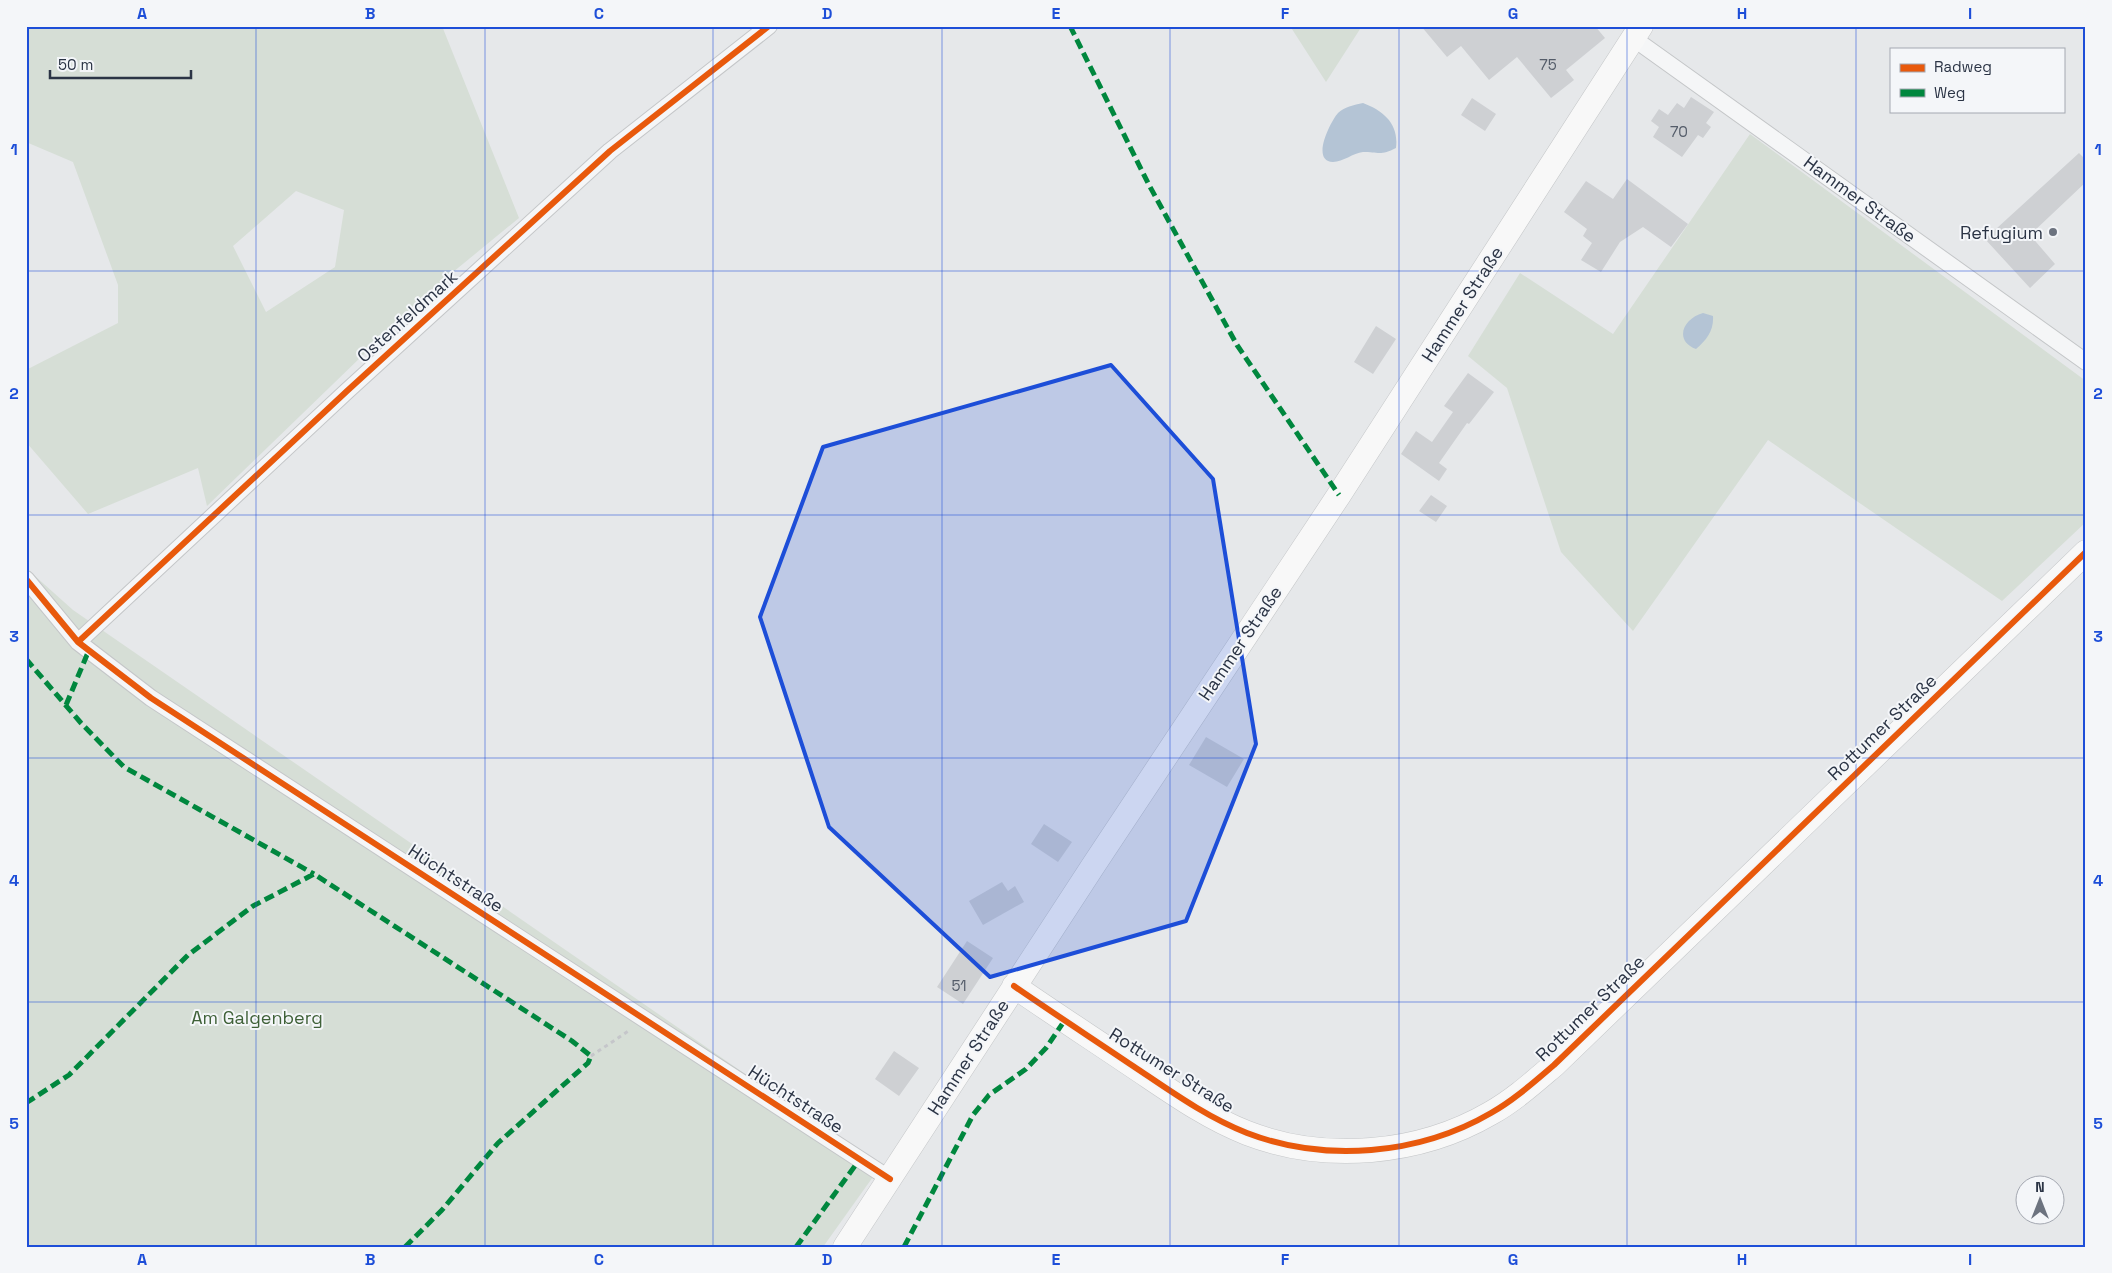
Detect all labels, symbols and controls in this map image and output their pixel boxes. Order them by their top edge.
text: A [137,3,147,24]
text: B [365,3,375,24]
text: C [594,3,604,24]
text: D [822,3,832,24]
text: E [1052,3,1061,24]
text: F [1281,3,1290,24]
text: G [1508,3,1518,24]
text: H [1737,3,1747,24]
text: I [1968,3,1972,24]
scale bar [50,48,191,80]
legend [1890,48,2064,112]
text: 50 m [58,55,93,74]
house number: 75 [1539,55,1557,74]
text: Radweg [1934,57,1992,76]
text: Weg [1934,83,1965,102]
house number: 70 [1670,122,1688,141]
text: 1 [10,139,18,160]
text: 1 [2094,139,2102,160]
street label: Hammer Straße [1799,151,1921,247]
place label: Refugium [1960,221,2043,244]
marker: Refugium [2047,226,2059,238]
street label: Hammer Straße [1416,242,1508,366]
street label: Ostenfeldmark [352,265,462,367]
text: 2 [9,383,19,404]
text: 2 [2093,383,2103,404]
street label: Hammer Straße [1193,581,1287,705]
text: 3 [9,626,19,647]
text: 3 [2093,626,2103,647]
street label: Rottumer Straße [1822,669,1942,785]
street label: Hüchtstraße [404,839,508,917]
text: 4 [9,870,19,891]
text: 4 [2093,870,2103,891]
street label: Rottumer Straße [1530,950,1650,1066]
house number: 51 [951,976,967,995]
street label: Hammer Straße [922,995,1014,1119]
park label: Am Galgenberg [191,1006,323,1029]
street label: Rottumer Straße [1105,1022,1239,1118]
street label: Hüchtstraße [744,1060,848,1138]
text: 5 [9,1113,19,1134]
text: 5 [2093,1113,2103,1134]
north arrow [2014,1176,2064,1226]
text: N [2035,1178,2045,1196]
text: A [137,1249,147,1270]
text: B [365,1249,375,1270]
text: C [594,1249,604,1270]
text: D [822,1249,832,1270]
text: E [1052,1249,1061,1270]
text: F [1281,1249,1290,1270]
text: G [1508,1249,1518,1270]
text: H [1737,1249,1747,1270]
text: I [1968,1249,1972,1270]

